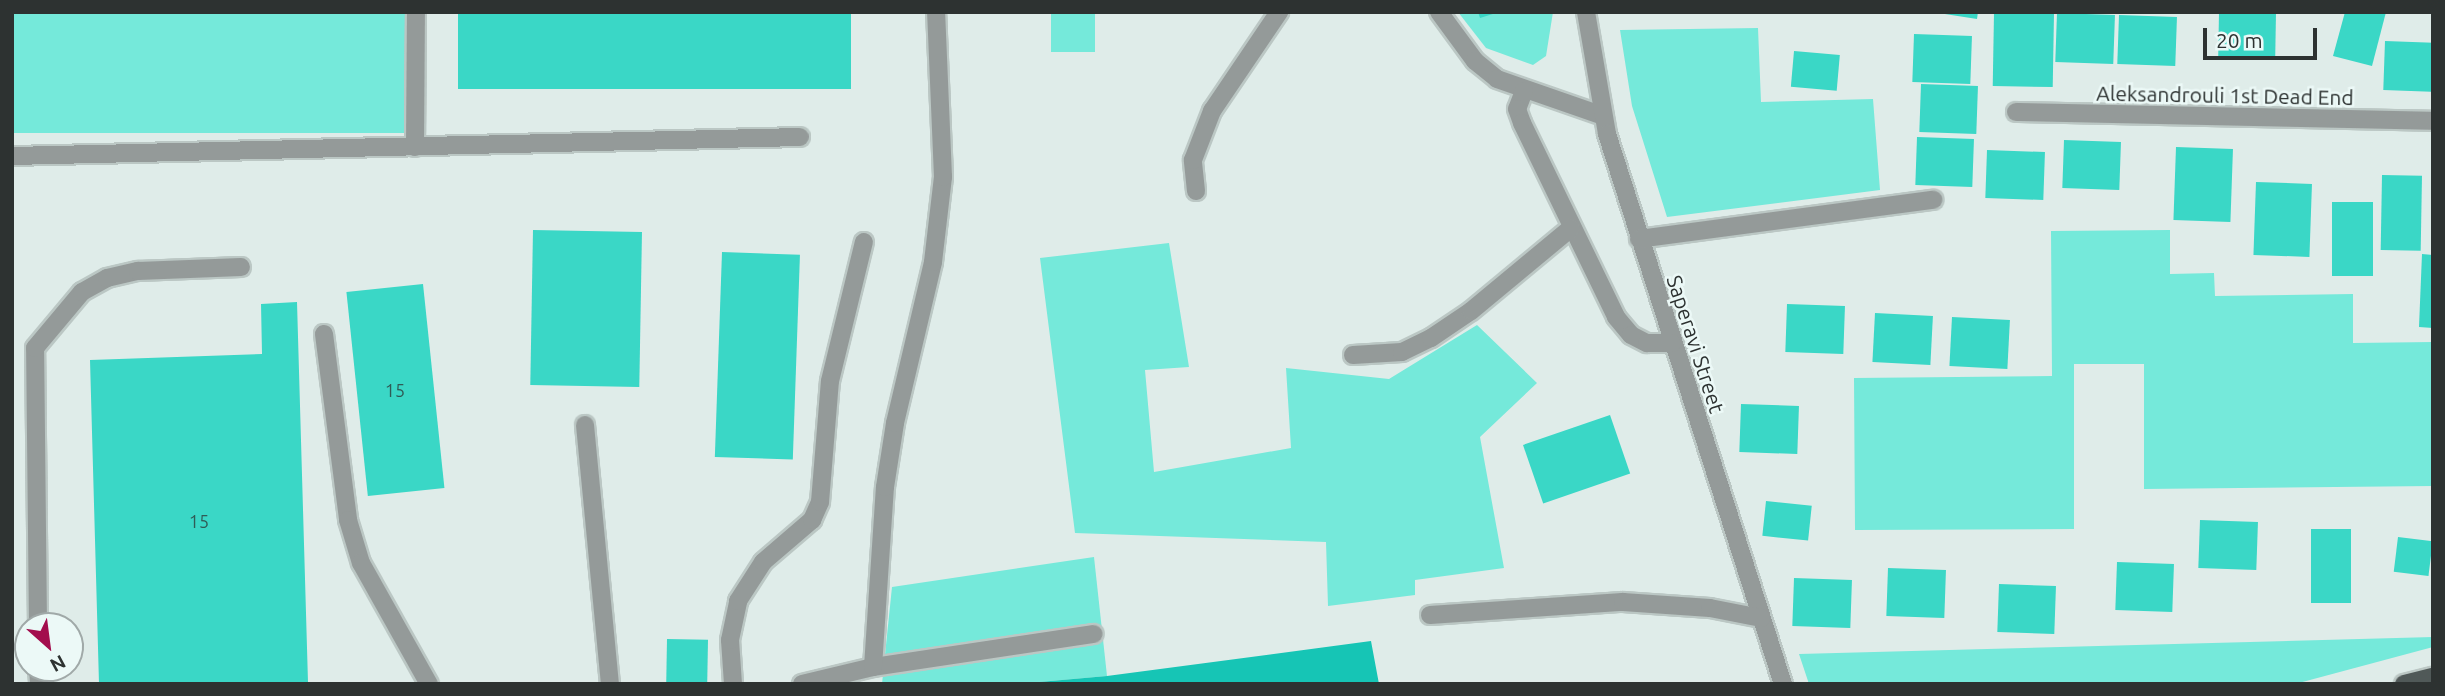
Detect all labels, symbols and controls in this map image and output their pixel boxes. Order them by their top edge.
scale bar [2207,14,2321,58]
text: 20 m [2216,28,2263,52]
street label: Aleksandrouli 1st Dead End [2096,80,2354,110]
street label: Saperavi Street [1662,272,1730,416]
house number: 15 [385,379,405,401]
house number: 15 [189,510,209,532]
north arrow [14,612,84,682]
text: N [46,651,69,677]

